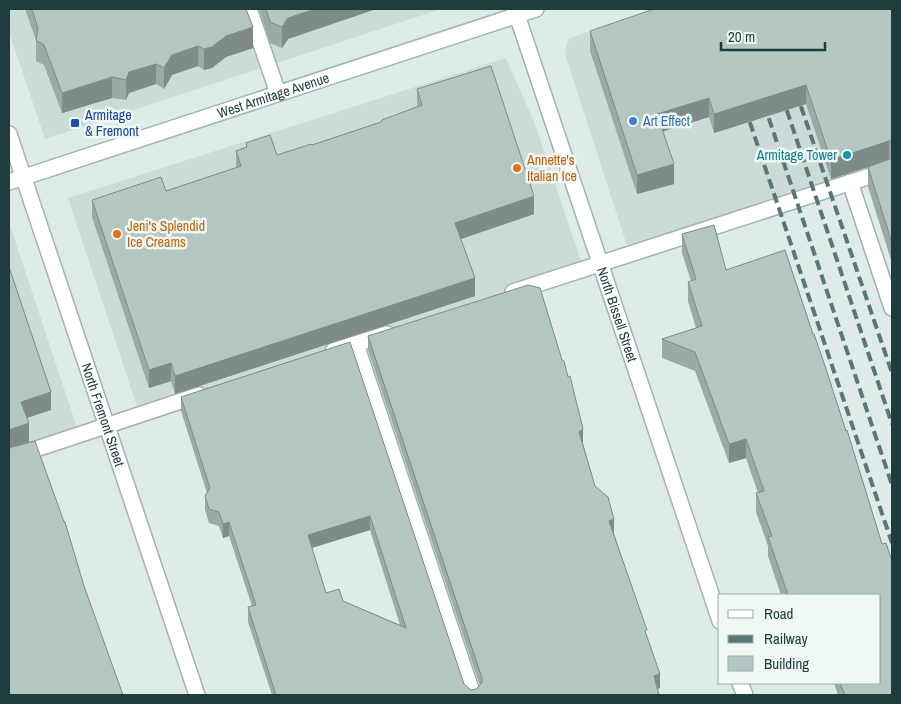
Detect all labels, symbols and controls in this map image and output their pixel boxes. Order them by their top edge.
scale bar [721,20,825,52]
text: 20 m [728,26,755,47]
street label: West Armitage Avenue [215,69,331,122]
place label: Armitage & Fremont [84,106,139,140]
place label: Art Effect [642,112,690,130]
marker: Art Effect [627,115,639,127]
marker: Armitage & Fremont [69,117,81,129]
place label: Armitage Tower [756,146,837,164]
marker: Armitage Tower [841,149,853,161]
place label: Annette's Italian Ice [526,151,577,185]
marker: Annette's Italian Ice [511,162,523,174]
place label: Jeni's Splendid Ice Creams [127,217,205,251]
marker: Jeni's Splendid Ice Creams [111,228,123,240]
street label: North Bissell Street [593,264,642,364]
street label: North Fremont Street [77,361,129,469]
legend [718,594,881,684]
text: Road [764,603,793,624]
text: Railway [764,628,809,649]
text: Building [764,653,809,674]

